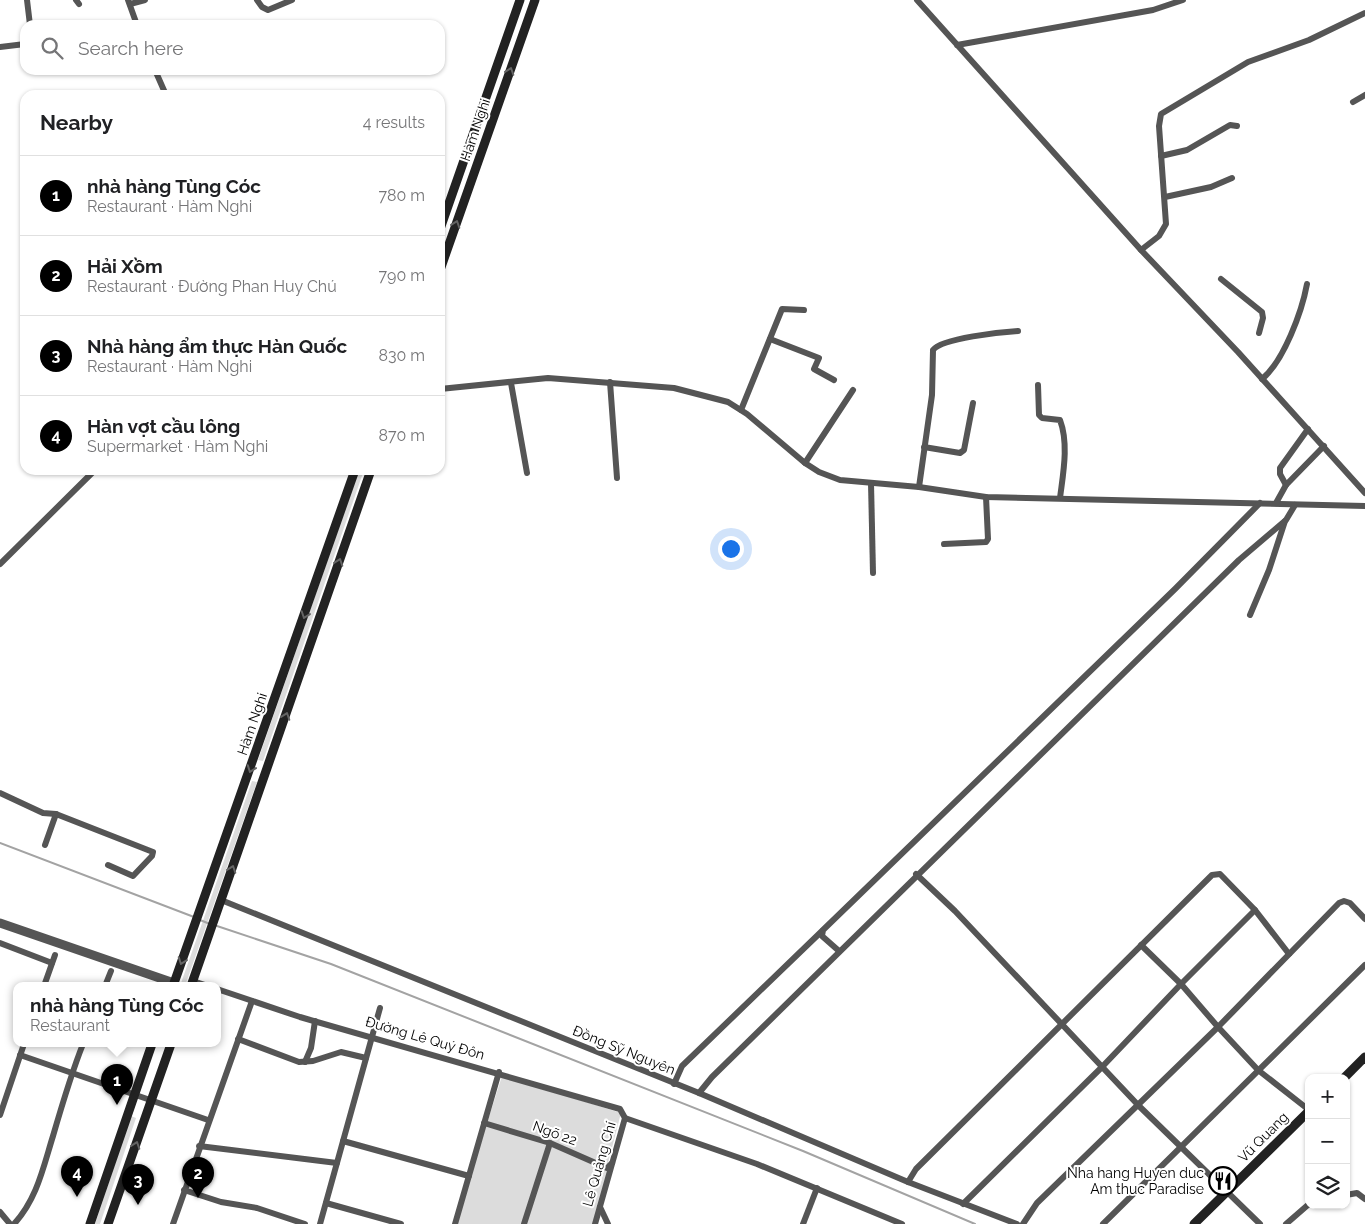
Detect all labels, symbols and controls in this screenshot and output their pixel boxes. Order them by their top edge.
search box [20,20,445,75]
icon: search [38,34,66,62]
text: Search here [78,37,184,59]
one-way arrow [504,67,514,75]
street label: Hàm Nghi [457,97,493,163]
text: Nearby [40,110,113,135]
text: 4 results [363,113,425,132]
text: nhà hàng Tùng Cóc [87,175,261,197]
text: 1 [52,186,60,205]
text: 780 m [378,186,425,205]
text: Restaurant · Hàm Nghi [87,197,252,216]
one-way arrow [450,220,460,229]
text: Hải Xồm [87,255,163,277]
text: 2 [51,266,61,285]
text: 790 m [379,266,425,285]
text: Restaurant · Đường Phan Huy Chú [87,277,337,296]
text: Nhà hàng ẩm thực Hàn Quốc [87,335,347,357]
text: 3 [52,346,60,365]
text: 830 m [378,346,425,365]
text: Restaurant · Hàm Nghi [87,357,252,376]
text: Hàn vợt cầu lông [87,415,240,437]
text: 4 [51,426,61,445]
text: 870 m [378,426,425,445]
text: Supermarket · Hàm Nghi [87,437,268,456]
your location [718,536,744,562]
one-way arrow [333,559,343,567]
one-way arrow [300,610,310,619]
street label: Hàm Nghi [234,691,270,757]
one-way arrow [280,712,290,721]
one-way arrow [247,764,257,772]
one-way arrow [226,866,236,874]
one-way arrow [178,957,188,965]
popup [13,982,221,1047]
text: nhà hàng Tùng Cóc [30,994,204,1016]
street label: Đường Lê Quý Đôn [364,1013,486,1063]
text: Restaurant [30,1016,110,1035]
street label: Đồng Sỹ Nguyên [570,1022,678,1078]
pin: 1 [101,1064,133,1105]
map controls [1305,1074,1350,1209]
button: + [1305,1074,1350,1119]
street label: Vũ Quang [1235,1109,1291,1165]
street label: Ngõ 22 [531,1118,579,1148]
street label: Lê Quảng Chí [579,1119,619,1208]
button: − [1305,1119,1350,1164]
one-way arrow [130,1141,140,1150]
pin: 4 [61,1156,93,1197]
pin: 2 [182,1157,214,1198]
pin: 3 [122,1164,154,1205]
button: layers [1305,1164,1350,1209]
place label: Nha hang Huyen duc Am thuc Paradise [1067,1165,1204,1197]
restaurant icon: Nha hang Huyen duc Am thuc Paradise [1208,1166,1238,1196]

